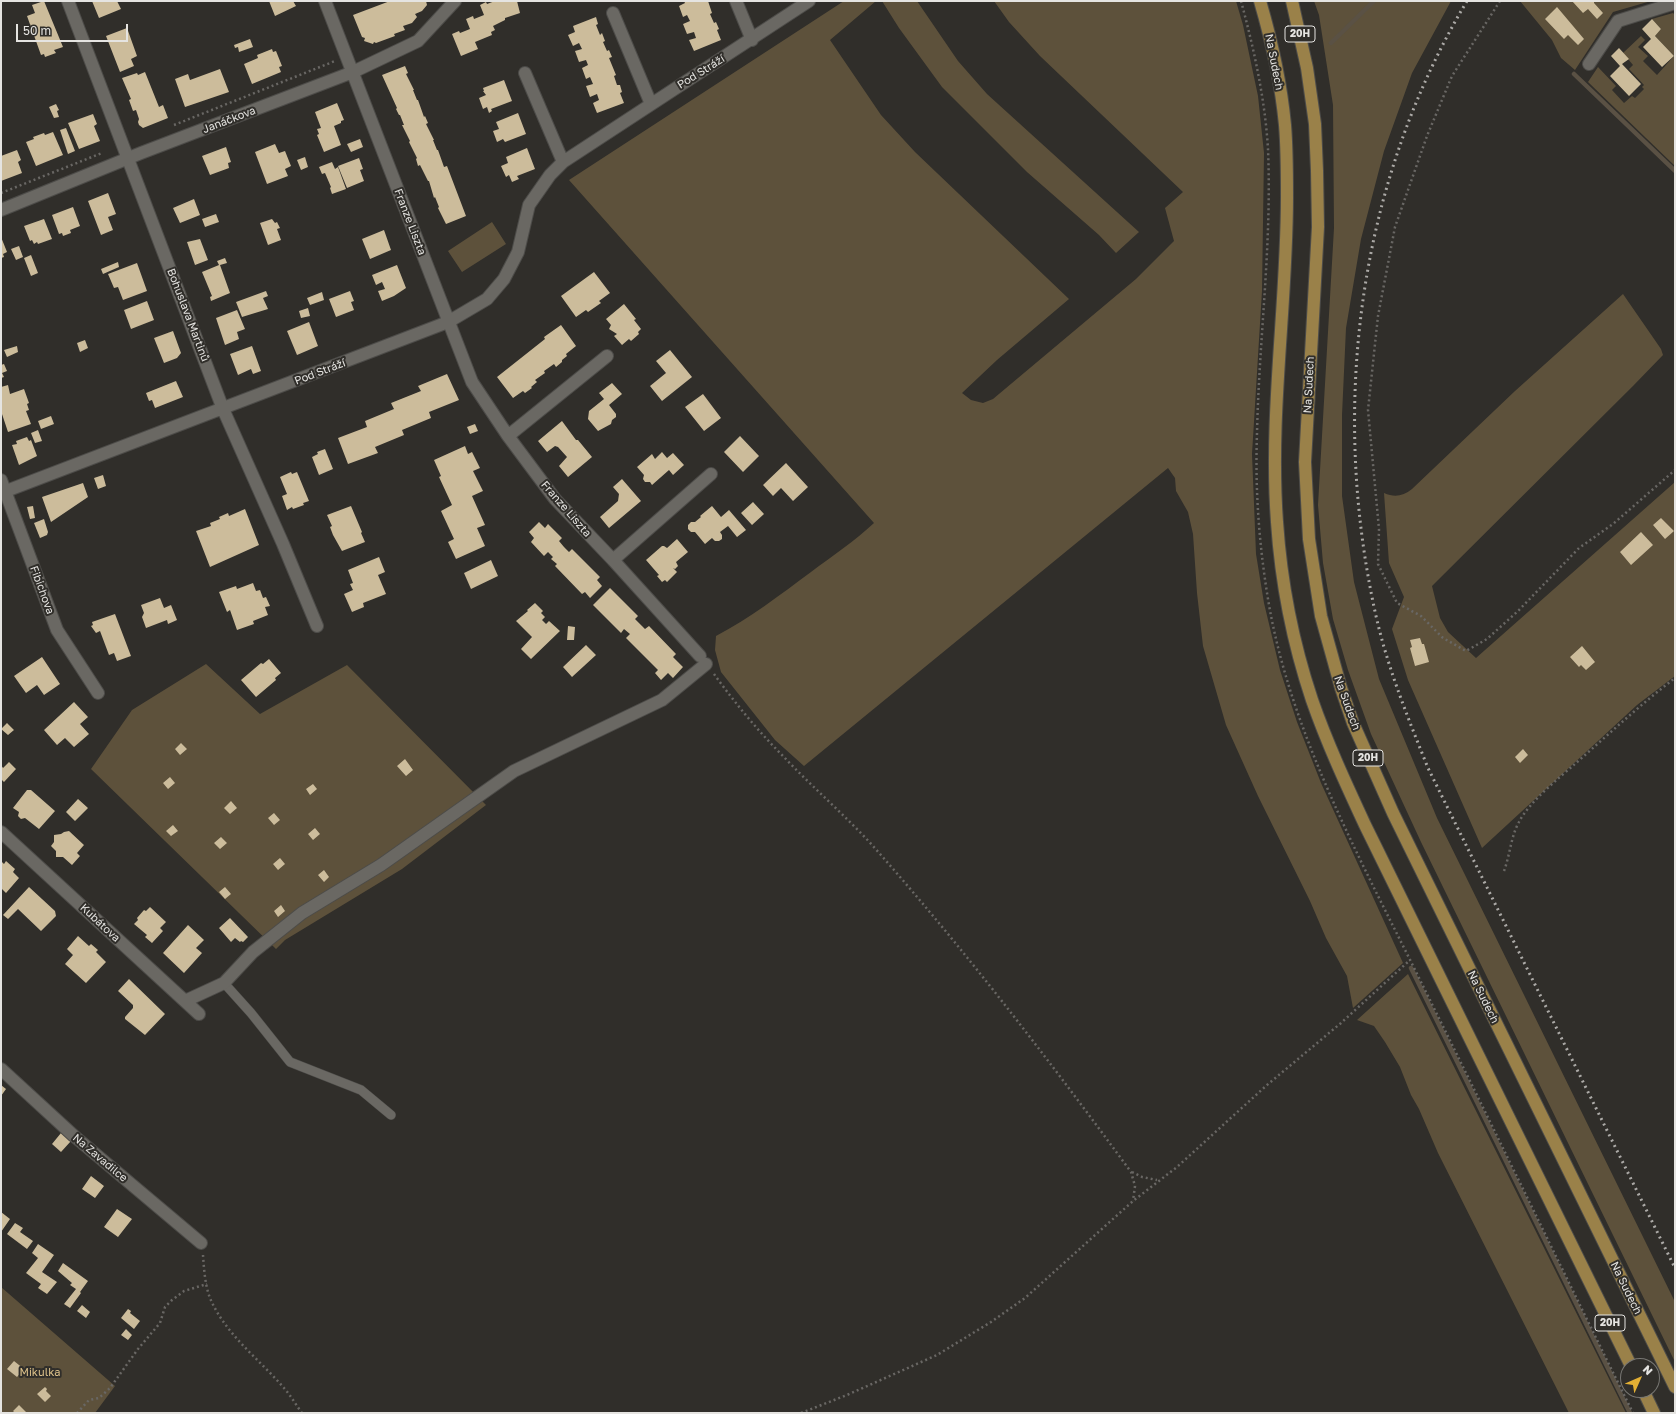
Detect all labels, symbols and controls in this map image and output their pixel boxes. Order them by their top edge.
scale bar [18,16,130,42]
text: 50 m [23,23,51,38]
road number: 20H [1285,26,1315,42]
street label: Na Sudech [1262,33,1286,91]
street label: Pod Stráží [675,52,727,92]
street label: Janáčkova [201,104,257,136]
street label: Franze Liszta [391,187,429,257]
street label: Bohuslava Martinů [164,267,212,363]
street label: Pod Stráží [293,356,347,388]
street label: Na Sudech [1301,356,1317,414]
street label: Franze Liszta [538,478,594,540]
street label: Fibichova [27,564,57,616]
street label: Na Sudech [1331,674,1363,732]
road number: 20H [1353,750,1383,766]
street label: Kubátova [77,901,123,945]
street label: Na Sudech [1465,969,1501,1025]
street label: Na Zavadilce [70,1131,130,1185]
street label: Na Sudech [1608,1260,1644,1316]
road number: 20H [1595,1315,1625,1331]
north arrow [1620,1358,1660,1398]
text: N [1641,1362,1656,1377]
park label: Mikulka [19,1366,61,1380]

